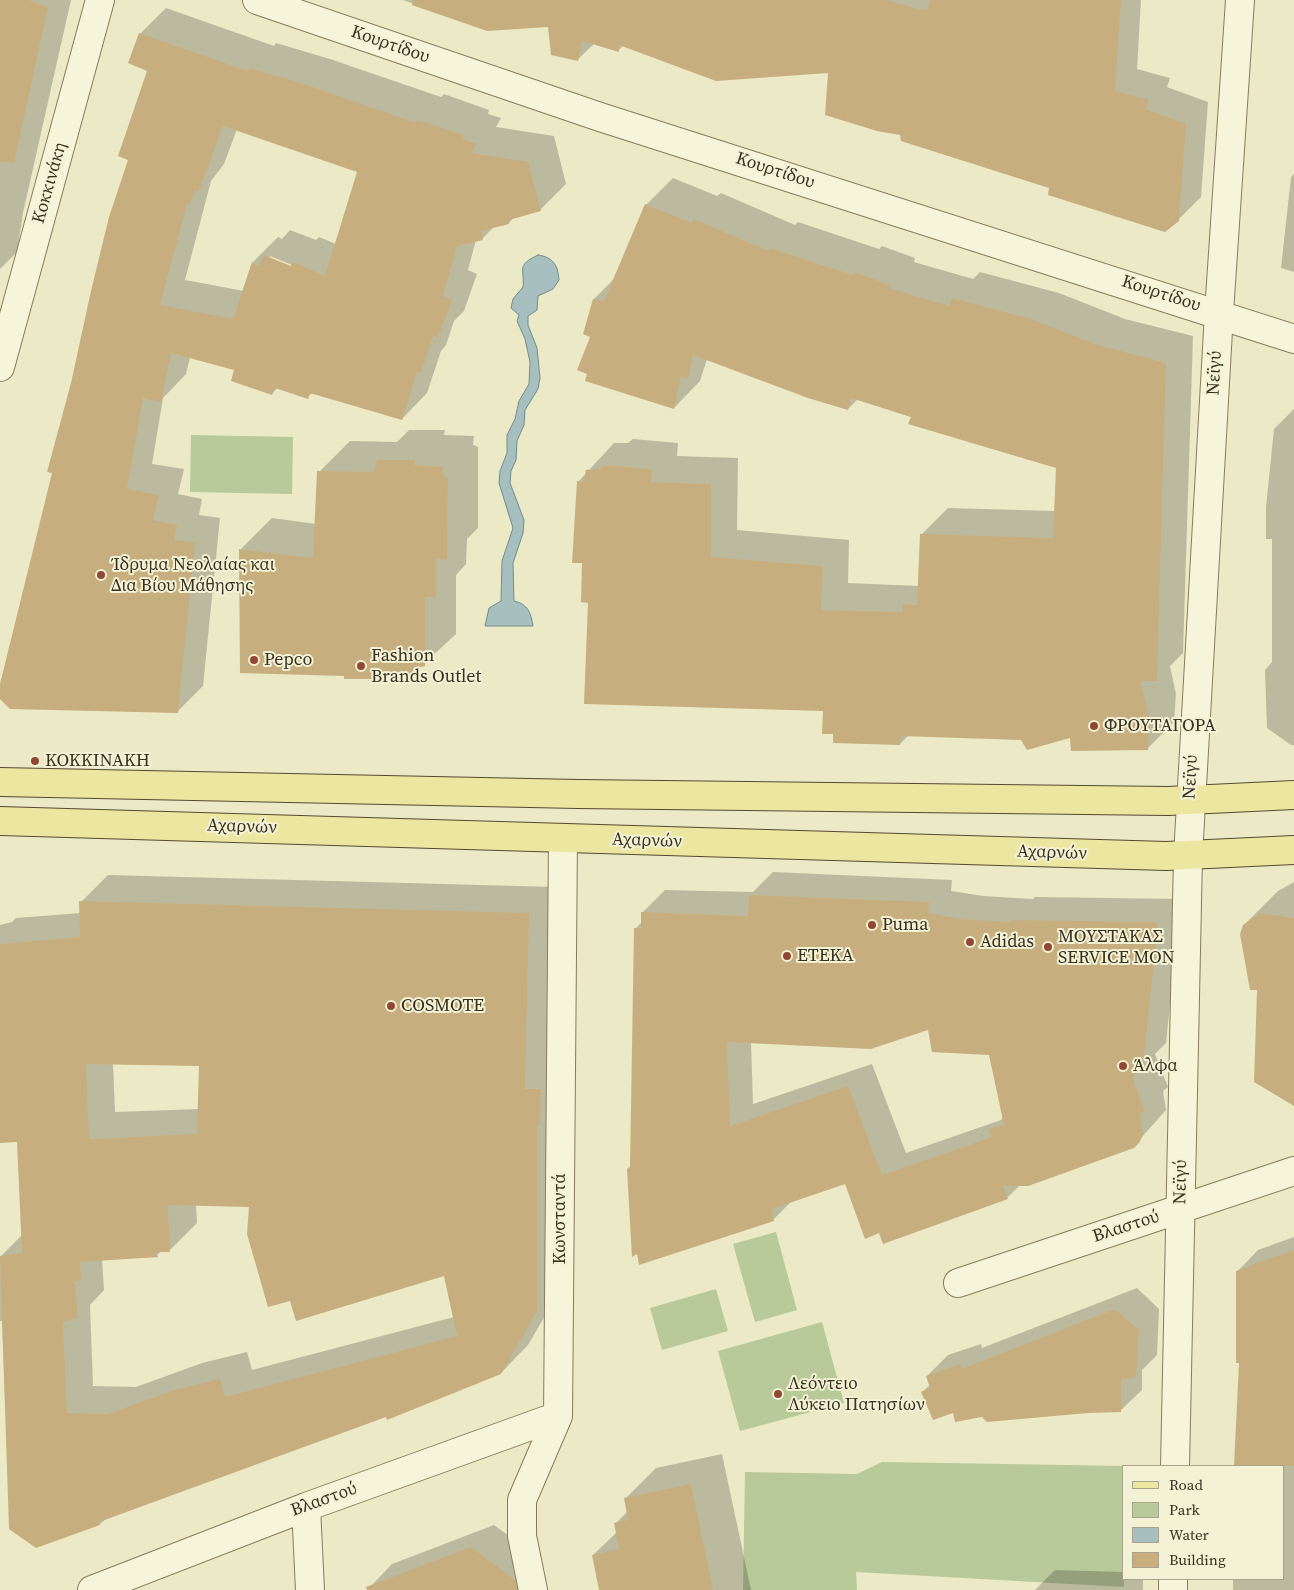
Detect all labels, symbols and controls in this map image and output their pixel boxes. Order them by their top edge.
street label: Κουρτίδου [348,21,432,69]
street label: Κοκκινάκη [28,140,72,226]
street label: Κουρτίδου [733,148,817,194]
street label: Κουρτίδου [1119,271,1203,317]
street label: Νεϊγύ [1203,350,1227,396]
place label: Ίδρυμα Νεολαίας και Δια Βίου Μάθησης [111,554,275,596]
marker: Ίδρυμα Νεολαίας και Δια Βίου Μάθησης [95,569,107,581]
place label: Fashion Brands Outlet [371,645,481,688]
place label: Pepco [264,649,312,671]
marker: Pepco [248,654,260,666]
marker: Fashion Brands Outlet [355,660,367,672]
place label: ΦΡΟΥΤΑΓΟΡΑ [1104,715,1216,737]
marker: ΦΡΟΥΤΑΓΟΡΑ [1088,720,1100,732]
place label: ΚΟΚΚΙΝΑΚΗ [45,750,150,772]
street label: Νεϊγύ [1179,754,1203,800]
marker: ΚΟΚΚΙΝΑΚΗ [29,755,41,767]
street label: Αχαρνών [207,815,277,839]
street label: Αχαρνών [612,829,682,853]
street label: Αχαρνών [1017,841,1087,865]
place label: Puma [882,914,928,936]
marker: Puma [866,919,878,931]
place label: ΜΟΥΣΤΑΚΑΣ SERVICE ΜΟΝ [1058,926,1175,969]
place label: Adidas [980,931,1034,953]
marker: Adidas [964,936,976,948]
marker: ΜΟΥΣΤΑΚΑΣ SERVICE ΜΟΝ [1042,941,1054,953]
place label: ΕΤΕΚΑ [797,945,854,967]
marker: ΕΤΕΚΑ [781,950,793,962]
place label: COSMOTE [401,995,484,1017]
marker: COSMOTE [385,1000,397,1012]
place label: Άλφα [1133,1055,1177,1077]
marker: Άλφα [1117,1060,1129,1072]
street label: Νεϊγύ [1170,1160,1192,1204]
street label: Κωνσταντά [549,1173,571,1265]
street label: Βλαστού [1090,1206,1162,1248]
place label: Λεόντειο Λύκειο Πατησίων [788,1373,925,1416]
marker: Λεόντειο Λύκειο Πατησίων [772,1388,784,1400]
legend [1122,1465,1284,1580]
text: Road [1169,1474,1203,1495]
street label: Βλαστού [288,1478,360,1522]
text: Park [1169,1499,1200,1520]
text: Water [1169,1524,1209,1545]
text: Building [1169,1549,1226,1570]

